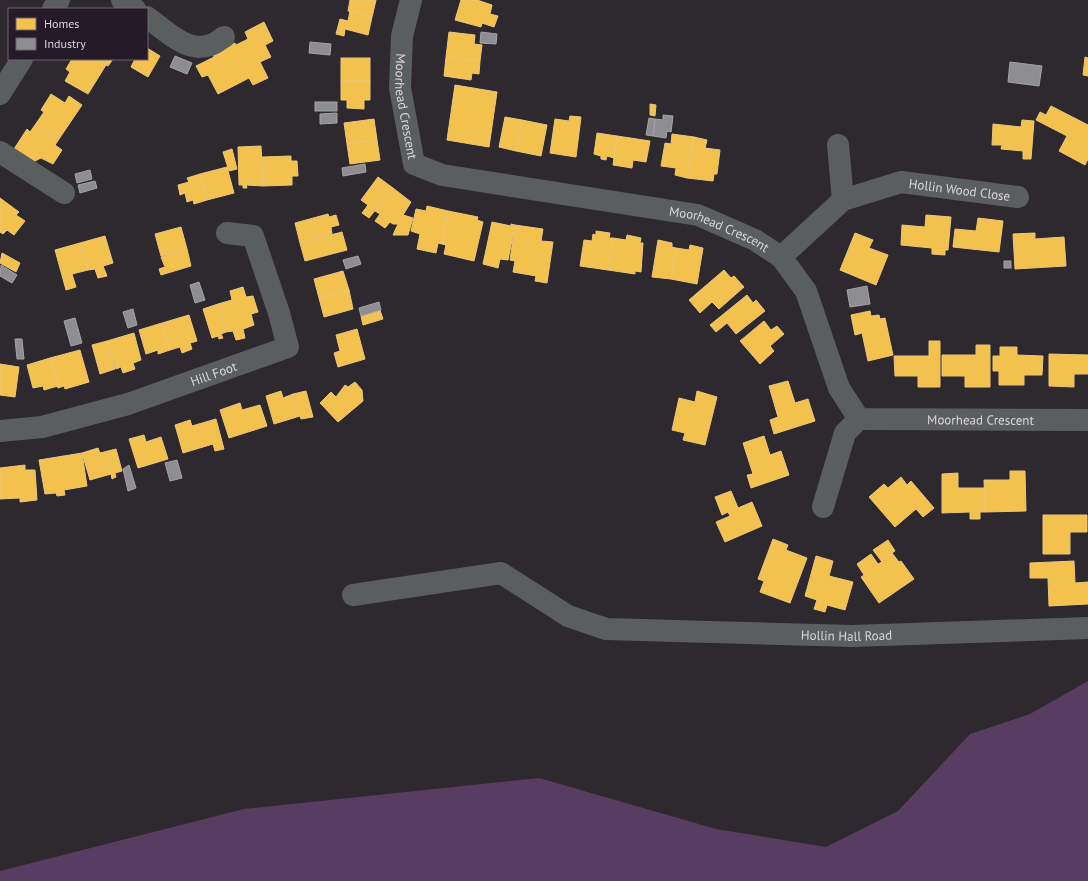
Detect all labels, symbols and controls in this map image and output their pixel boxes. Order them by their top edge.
legend [8,8,148,60]
text: Homes [44,16,79,31]
text: Industry [44,36,86,51]
street label: Moorhead Crescent [391,53,422,161]
street label: Hollin Wood Close [908,175,1011,204]
street label: Moorhead Crescent [668,202,773,256]
street label: Hill Foot [188,357,240,390]
street label: Moorhead Crescent [927,411,1035,428]
street label: Hollin Hall Road [801,626,892,645]

